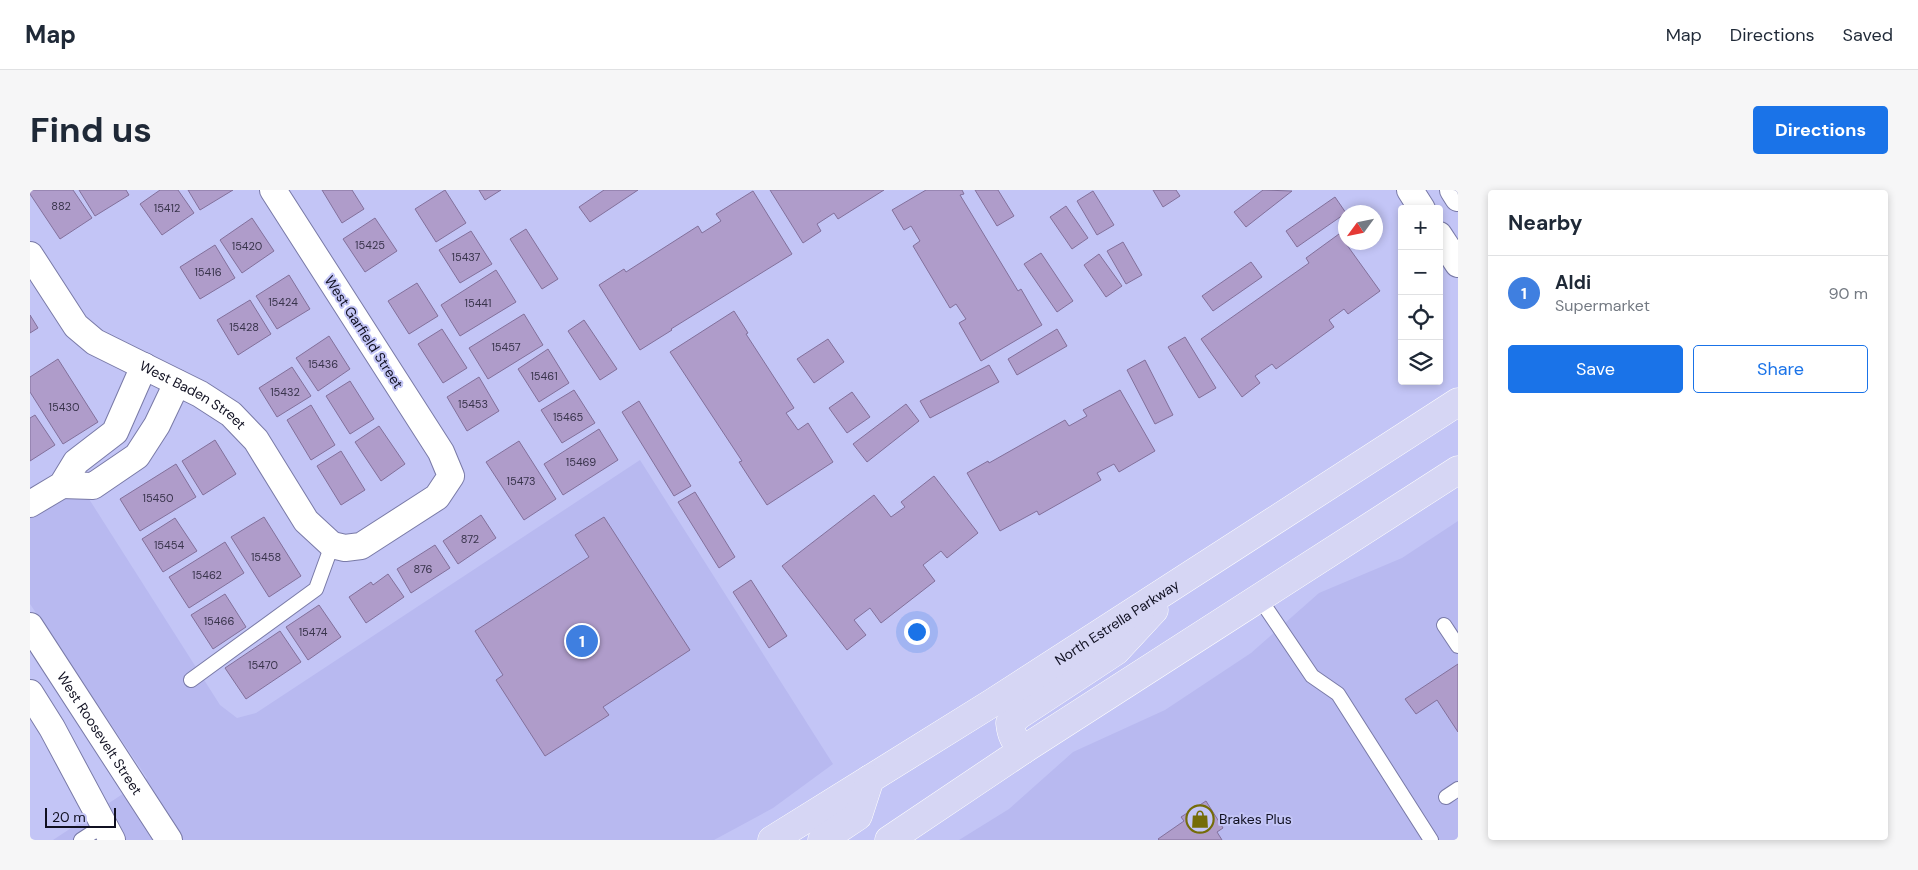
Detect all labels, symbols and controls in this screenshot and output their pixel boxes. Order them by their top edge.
text: Map [25,19,76,50]
text: Map [1666,23,1702,47]
text: Directions [1730,23,1815,47]
text: Saved [1843,23,1893,47]
button: Directions [1753,106,1888,154]
text: Find us [30,107,152,153]
house number: 882 [51,199,71,213]
house number: 15412 [154,201,180,215]
north arrow [1338,205,1383,250]
map controls [1398,205,1443,385]
button: + [1398,205,1443,250]
text: Nearby [1508,209,1582,237]
house number: 15425 [355,238,385,252]
house number: 15420 [232,239,262,253]
house number: 15437 [451,250,481,264]
button: − [1398,250,1443,295]
house number: 15416 [194,265,222,279]
text: Aldi [1555,270,1591,295]
street label: West Garfield Street [321,272,407,392]
text: 1 [1521,283,1527,304]
text: 90 m [1828,283,1868,304]
house number: 15424 [268,295,298,309]
button: locate [1398,295,1443,340]
text: Supermarket [1555,295,1650,316]
house number: 15441 [465,296,491,310]
house number: 15428 [229,320,259,334]
house number: 15457 [491,340,521,354]
button: layers [1398,340,1443,385]
button: Save [1508,345,1683,393]
button: Share [1693,345,1868,393]
street label: West Baden Street [137,357,250,433]
house number: 15436 [308,357,338,371]
house number: 15461 [530,369,558,383]
house number: 15432 [270,385,300,399]
house number: 15453 [458,397,488,411]
house number: 15430 [49,400,79,414]
house number: 15465 [553,410,583,424]
house number: 15469 [566,455,596,469]
house number: 15473 [507,474,535,488]
house number: 15450 [142,491,174,505]
house number: 872 [461,532,479,546]
house number: 15454 [154,538,184,552]
house number: 15458 [251,550,281,564]
house number: 876 [414,562,433,576]
house number: 15462 [192,568,222,582]
street label: North Estrella Parkway [1051,575,1183,669]
house number: 15466 [204,614,234,628]
your location [904,619,930,645]
pin: 1 [566,622,598,660]
house number: 15474 [299,625,328,639]
house number: 15470 [248,658,278,672]
street label: West Roosevelt Street [53,668,146,798]
shop icon: Brakes Plus [1185,804,1215,834]
scale bar [45,805,116,828]
text: 20 m [52,808,86,826]
place label: Brakes Plus [1219,810,1292,828]

